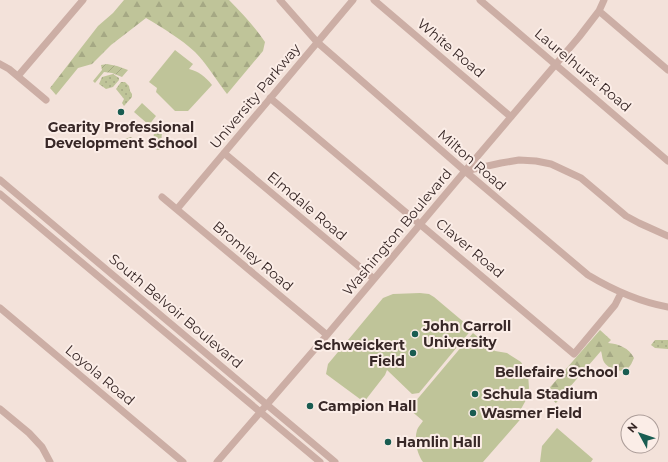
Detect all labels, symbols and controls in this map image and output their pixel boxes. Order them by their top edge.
street label: White Road [414,15,488,81]
street label: Laurelhurst Road [531,24,635,116]
street label: University Parkway [206,39,305,152]
marker: Gearity Professional Development School [116,107,126,117]
place label: Gearity Professional Development School [44,118,198,152]
street label: Milton Road [434,125,510,195]
street label: Washington Boulevard [338,165,456,299]
street label: Elmdale Road [264,168,350,244]
street label: Claver Road [432,214,508,282]
street label: Bromley Road [209,217,297,295]
street label: South Belvoir Boulevard [106,250,246,372]
place label: John Carroll University [422,317,511,351]
marker: John Carroll University [410,329,420,339]
place label: Schweickert Field [314,336,405,370]
street label: Loyola Road [62,341,138,409]
marker: Schweickert Field [408,348,418,358]
place label: Bellefaire School [495,363,618,381]
marker: Bellefaire School [621,367,631,377]
place label: Schula Stadium [483,385,598,403]
marker: Schula Stadium [470,389,480,399]
place label: Campion Hall [318,397,416,415]
marker: Campion Hall [305,401,315,411]
place label: Wasmer Field [481,404,582,422]
marker: Wasmer Field [468,408,478,418]
north arrow [620,414,660,454]
text: N [624,420,641,435]
place label: Hamlin Hall [396,433,481,451]
marker: Hamlin Hall [383,437,393,447]

